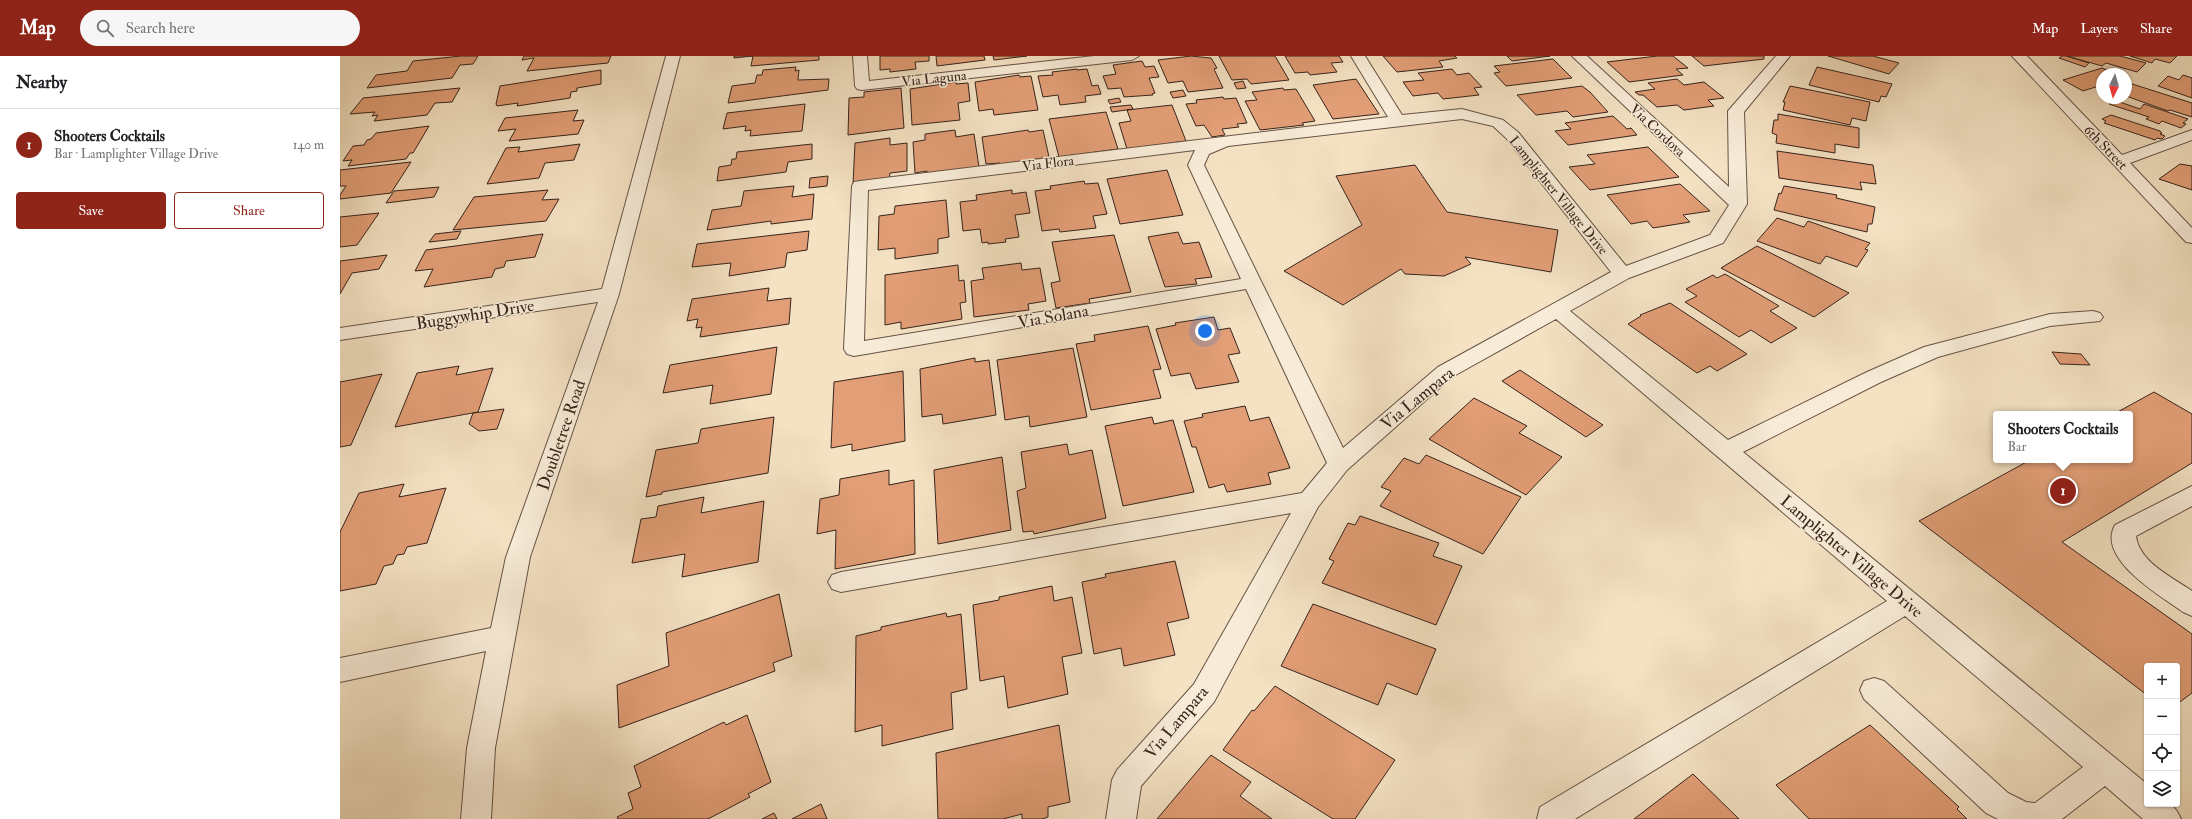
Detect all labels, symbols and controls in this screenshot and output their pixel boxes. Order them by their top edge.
search box [80,10,360,46]
text: Map [20,16,56,40]
icon: search [94,17,116,39]
text: Search here [126,19,195,38]
text: Map [2032,20,2058,37]
text: Layers [2080,20,2118,37]
text: Share [2140,20,2172,37]
street label: Via Laguna [901,67,968,90]
north arrow [2096,68,2132,104]
text: Nearby [16,72,67,93]
street label: Via Cordova [1626,100,1689,160]
street label: 6th Street [2080,121,2131,174]
text: Shooters Cocktails [54,127,165,146]
street label: Lamplighter Village Drive [1505,132,1612,259]
text: 1 [27,137,31,153]
text: 140 m [293,137,324,153]
text: Bar · Lamplighter Village Drive [54,146,218,162]
street label: Via Flora [1021,152,1075,175]
button: Save [16,192,166,229]
button: Share [174,192,324,229]
street label: Buggywhip Drive [415,295,536,335]
street label: Via Solana [1016,300,1091,333]
your location [1195,321,1215,341]
street label: Via Lampara [1376,362,1460,435]
street label: Doubletree Road [533,377,590,493]
popup [1993,411,2133,463]
text: Shooters Cocktails [2008,420,2118,439]
text: Bar [2008,439,2026,455]
pin: 1 [2050,476,2076,506]
street label: Lamplighter Village Drive [1775,491,1927,623]
map controls [2144,663,2180,807]
button: + [2144,663,2180,699]
street label: Via Lampara [1140,681,1214,764]
button: − [2144,699,2180,735]
button: locate [2144,735,2180,771]
button: layers [2144,771,2180,807]

